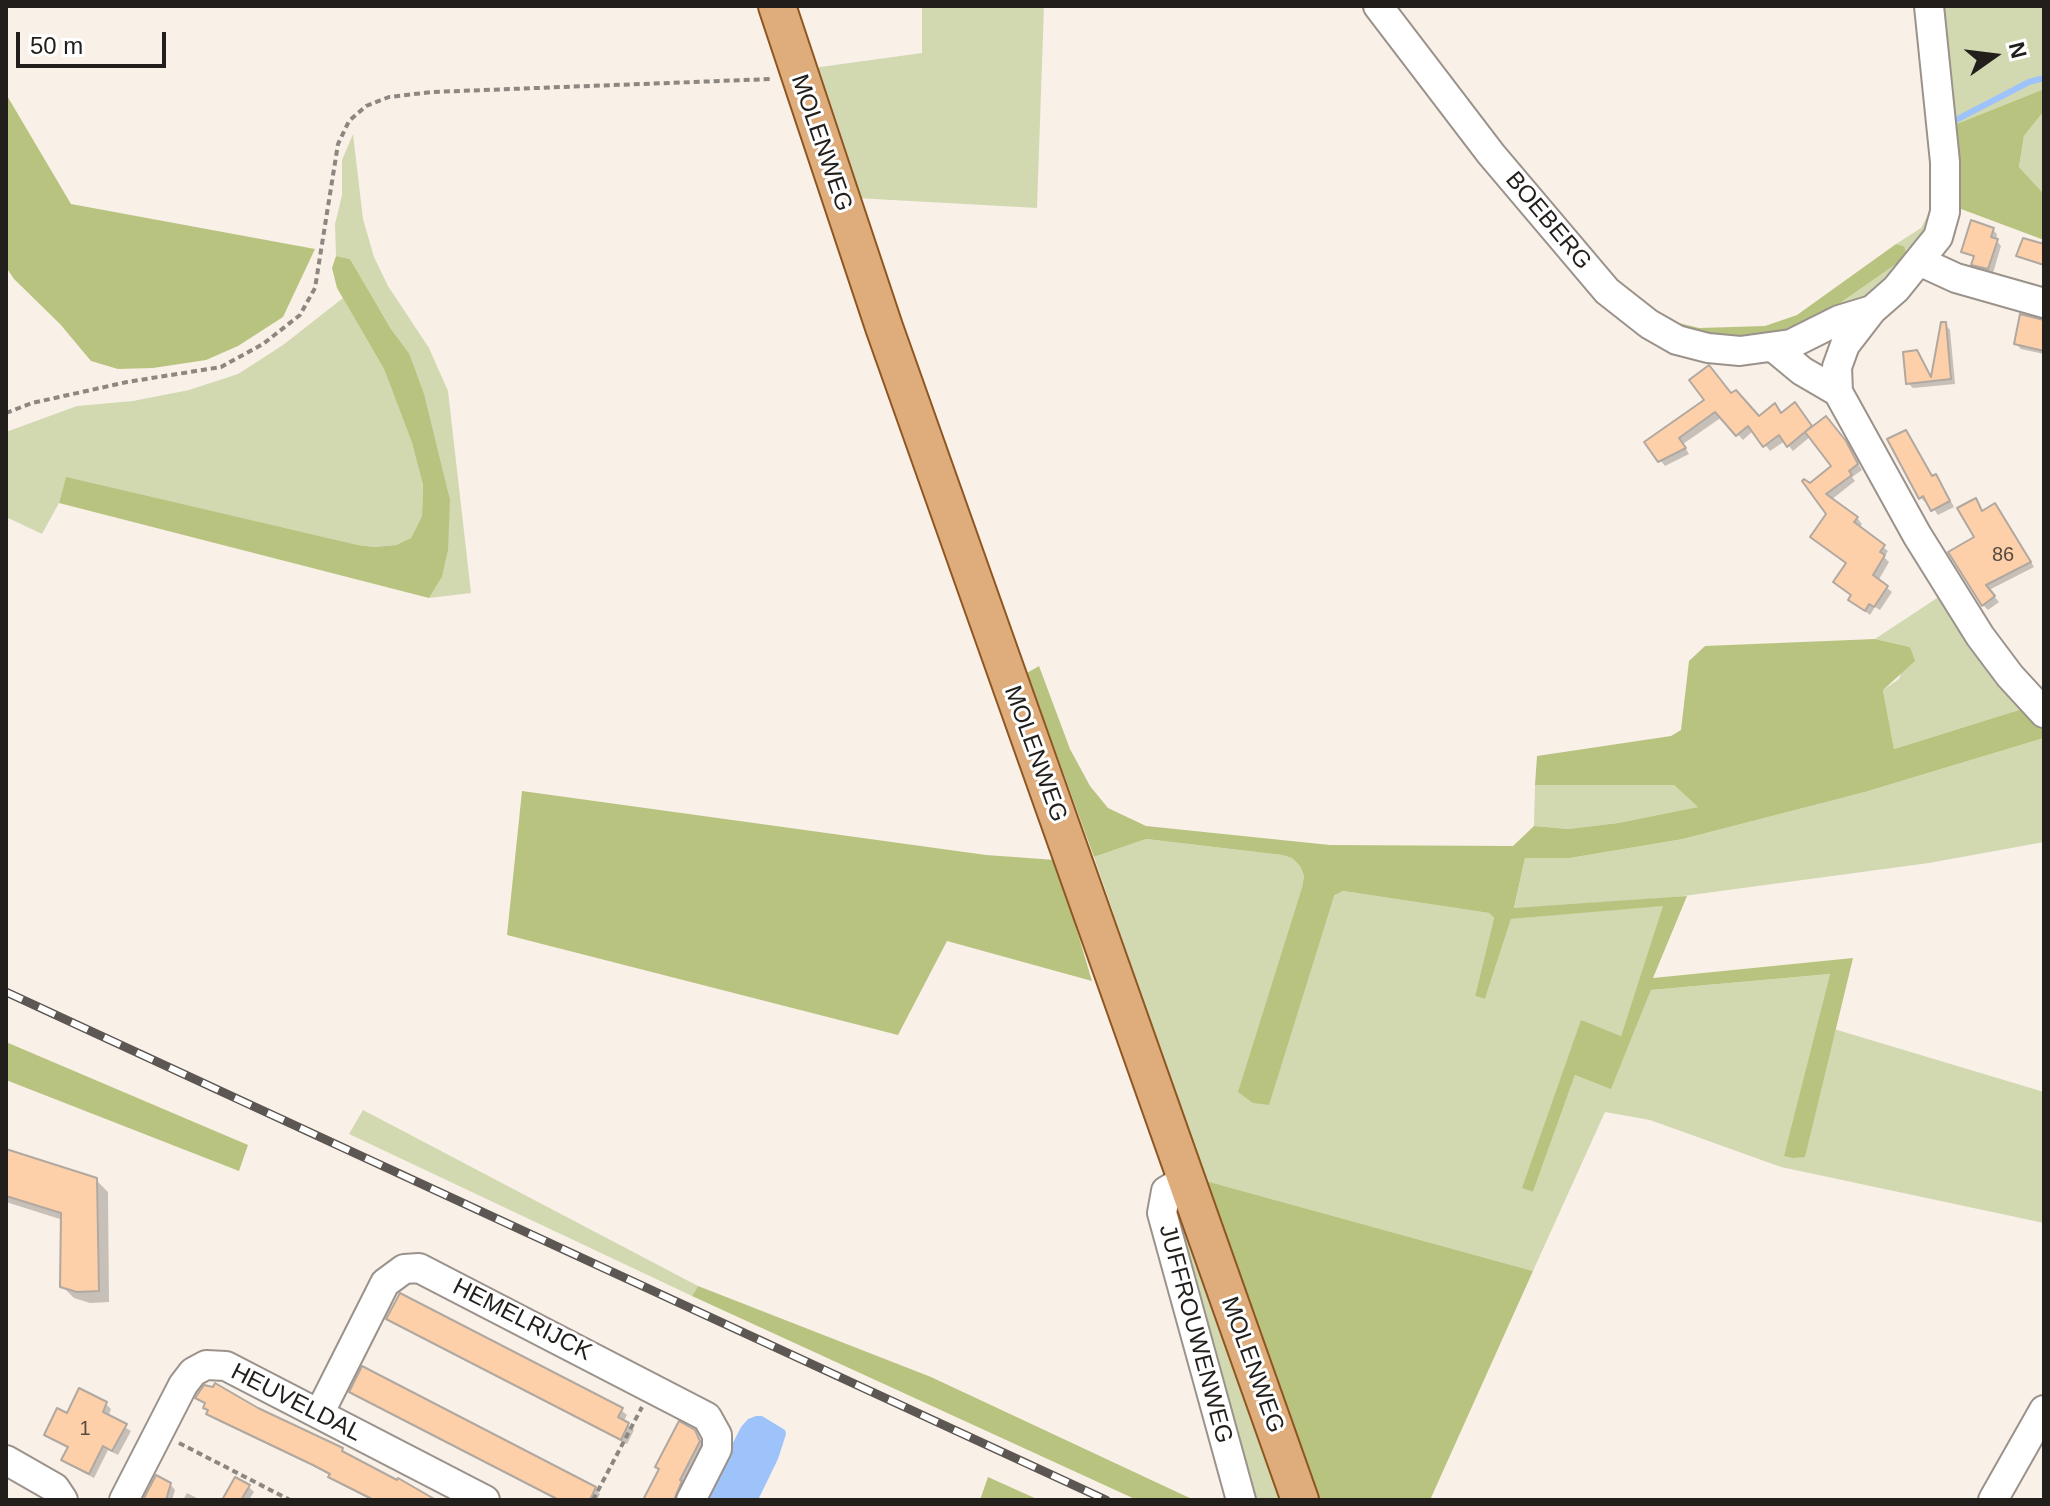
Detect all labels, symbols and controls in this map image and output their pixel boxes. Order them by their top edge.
scale bar [20,16,170,66]
north arrow [1954,16,2034,96]
text: 50 m [30,32,83,59]
text: N [2004,39,2032,61]
street label: MOLENWEG [784,71,858,215]
street label: BOEBERG [1499,166,1597,276]
house number: 86 [1992,543,2014,567]
street label: MOLENWEG [997,682,1073,826]
street label: JUFFROUWENWEG [1152,1221,1238,1447]
street label: HEMELRIJCK [448,1273,596,1367]
street label: MOLENWEG [1214,1293,1290,1437]
street label: HEUVELDAL [226,1358,366,1448]
house number: 1 [79,1417,91,1441]

